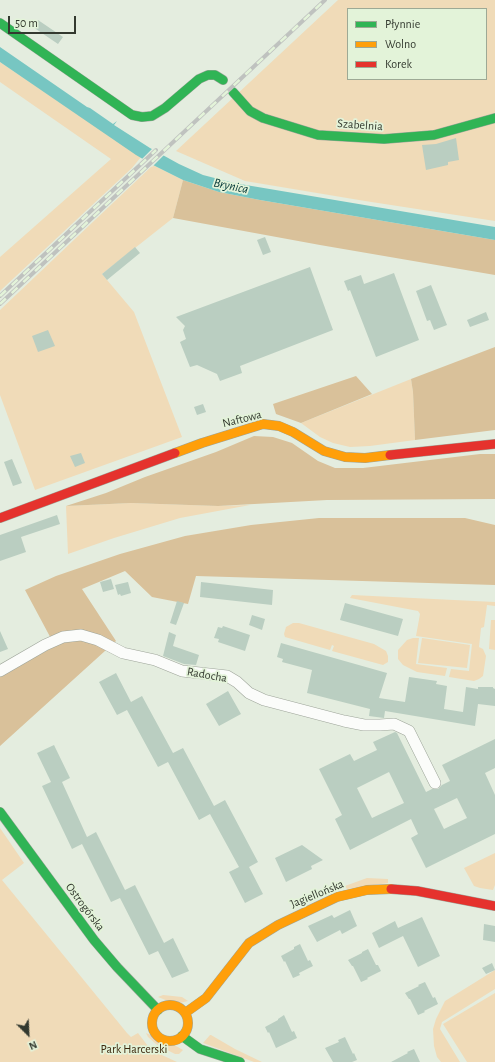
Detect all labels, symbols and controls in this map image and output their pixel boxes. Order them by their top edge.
scale bar [10,8,78,34]
legend [347,8,487,80]
text: 50 m [15,17,38,29]
text: Płynnie [385,18,420,30]
text: Wolno [385,38,416,50]
text: Korek [385,58,412,70]
street label: Szabelnia [337,116,383,134]
water label: Brynica [212,175,250,197]
street label: Naftowa [221,407,263,431]
street label: Radocha [186,664,228,686]
street label: Jagiellońska [288,877,346,911]
street label: Ostrogórska [62,880,108,934]
north arrow [8,1014,48,1054]
text: N [27,1039,39,1052]
park label: Park Harcerski [101,1042,167,1056]

